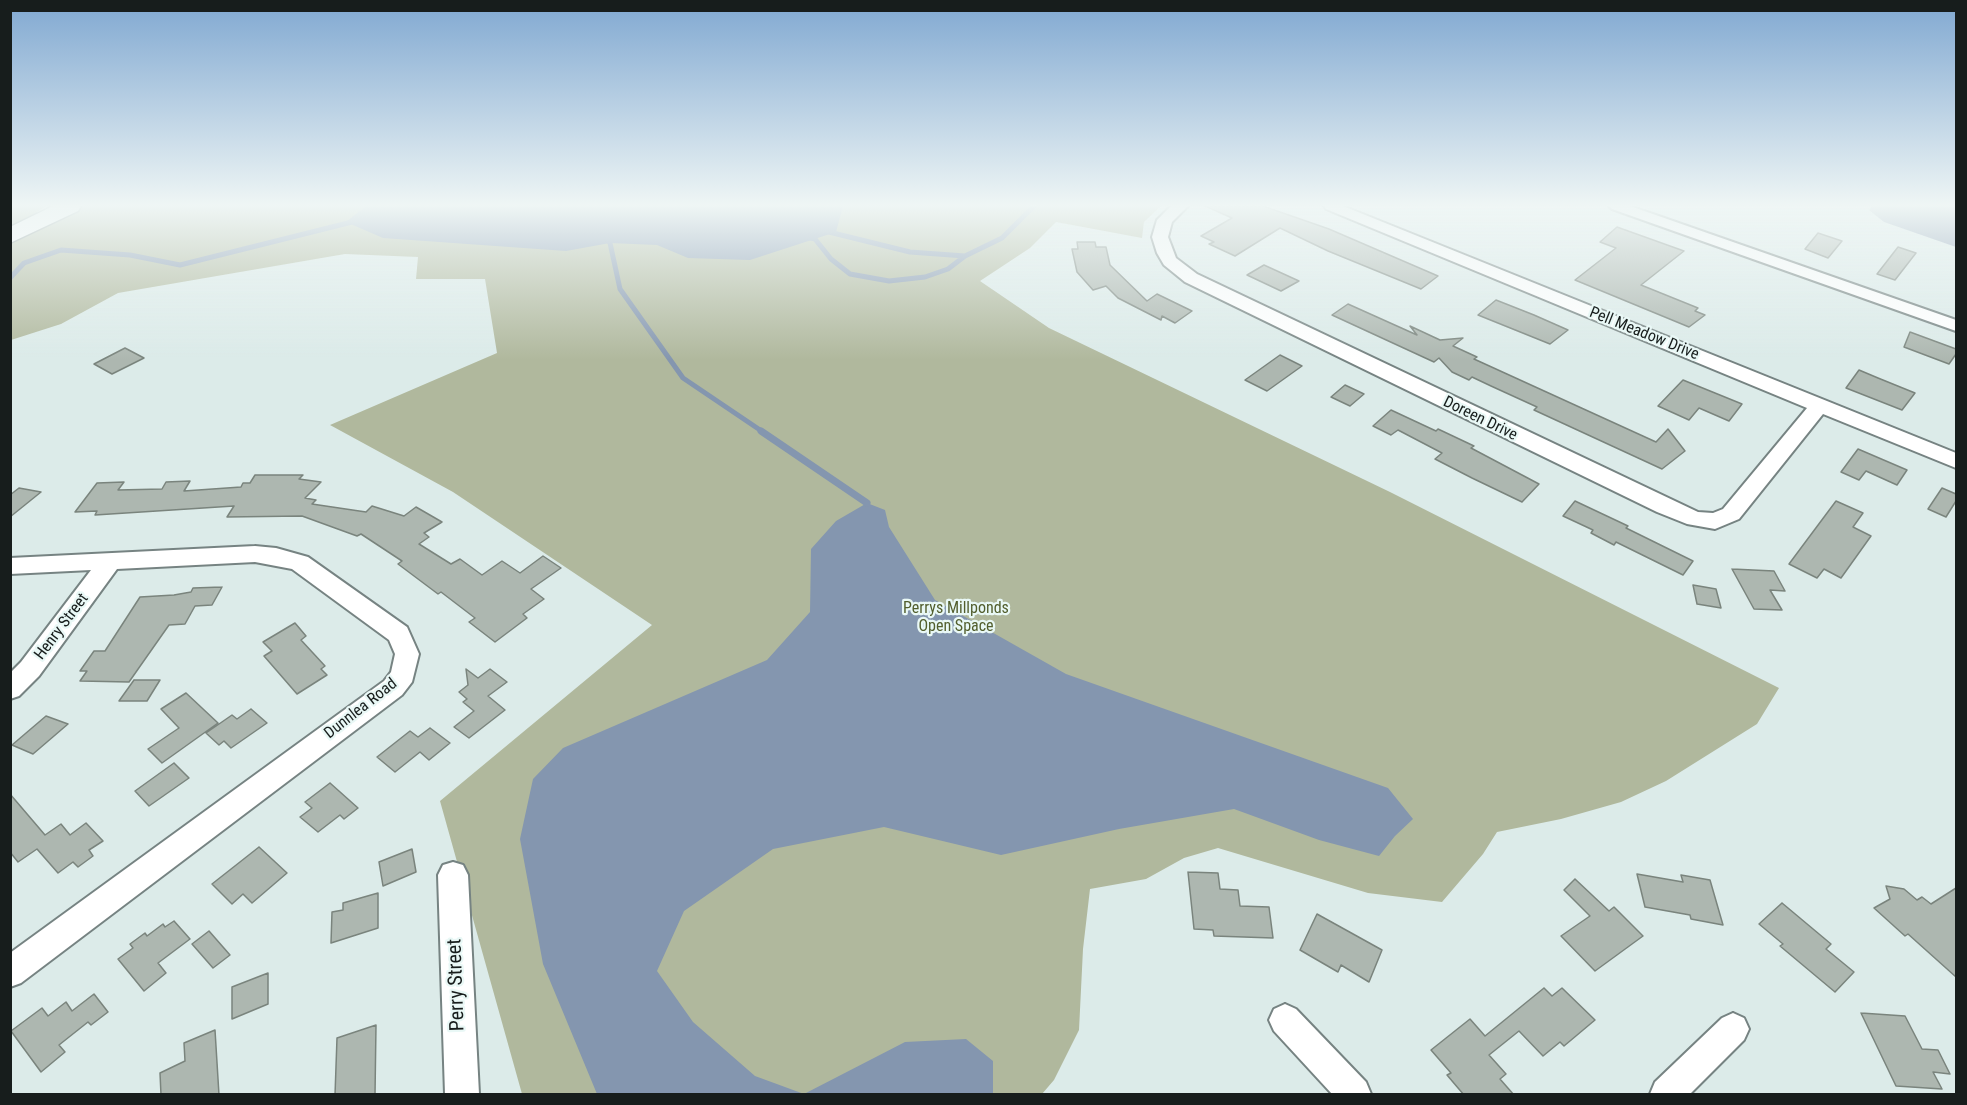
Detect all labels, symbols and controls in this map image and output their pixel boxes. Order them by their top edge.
street label: Pell Meadow Drive [1586,303,1702,365]
street label: Doreen Drive [1440,393,1520,445]
street label: Henry Street [31,590,93,664]
park label: Perrys Millponds Open Space [903,599,1009,637]
street label: Dunnlea Road [321,675,401,743]
street label: Perry Street [443,938,471,1032]

